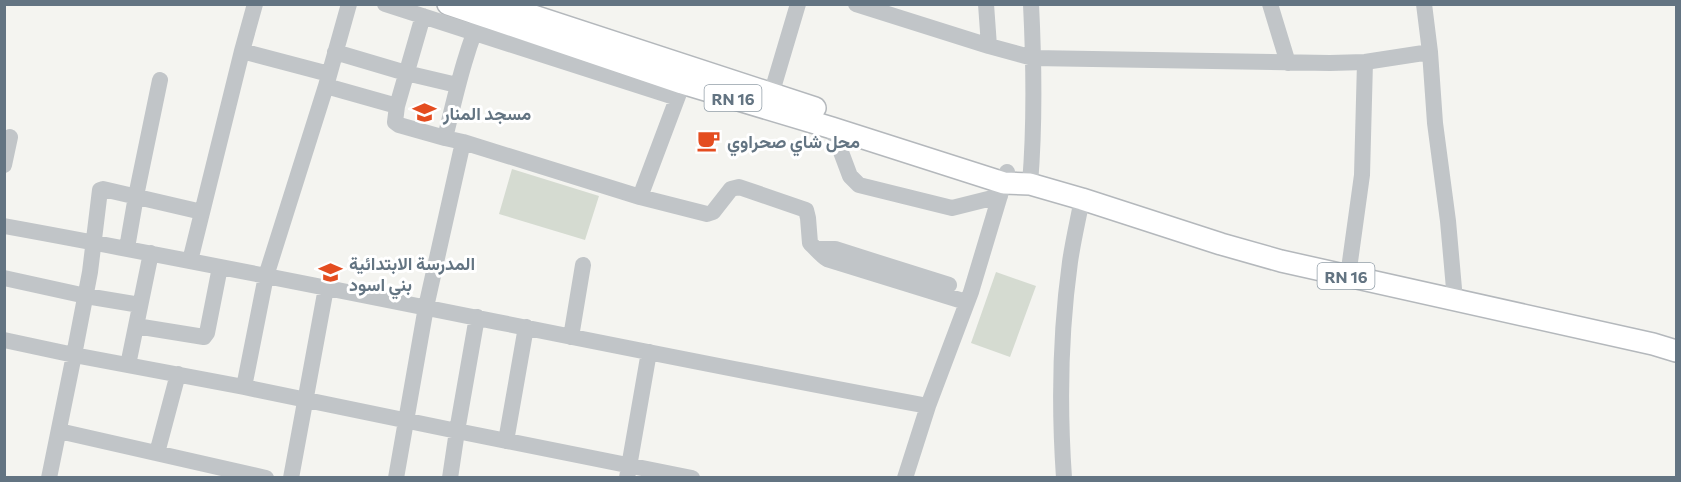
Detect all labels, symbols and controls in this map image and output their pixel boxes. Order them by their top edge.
road number: RN 16 [704,85,762,111]
school or university icon: مسجد المنار [412,100,438,126]
place label: مسجد المنار [442,102,532,125]
cafe icon: محل شاي صحراوي [696,128,722,154]
place label: محل شاي صحراوي [727,130,860,157]
place label: المدرسة الابتدائية بني اسود [349,252,475,300]
school or university icon: المدرسة الابتدائية بني اسود [318,260,344,286]
road number: RN 16 [1318,263,1374,289]

